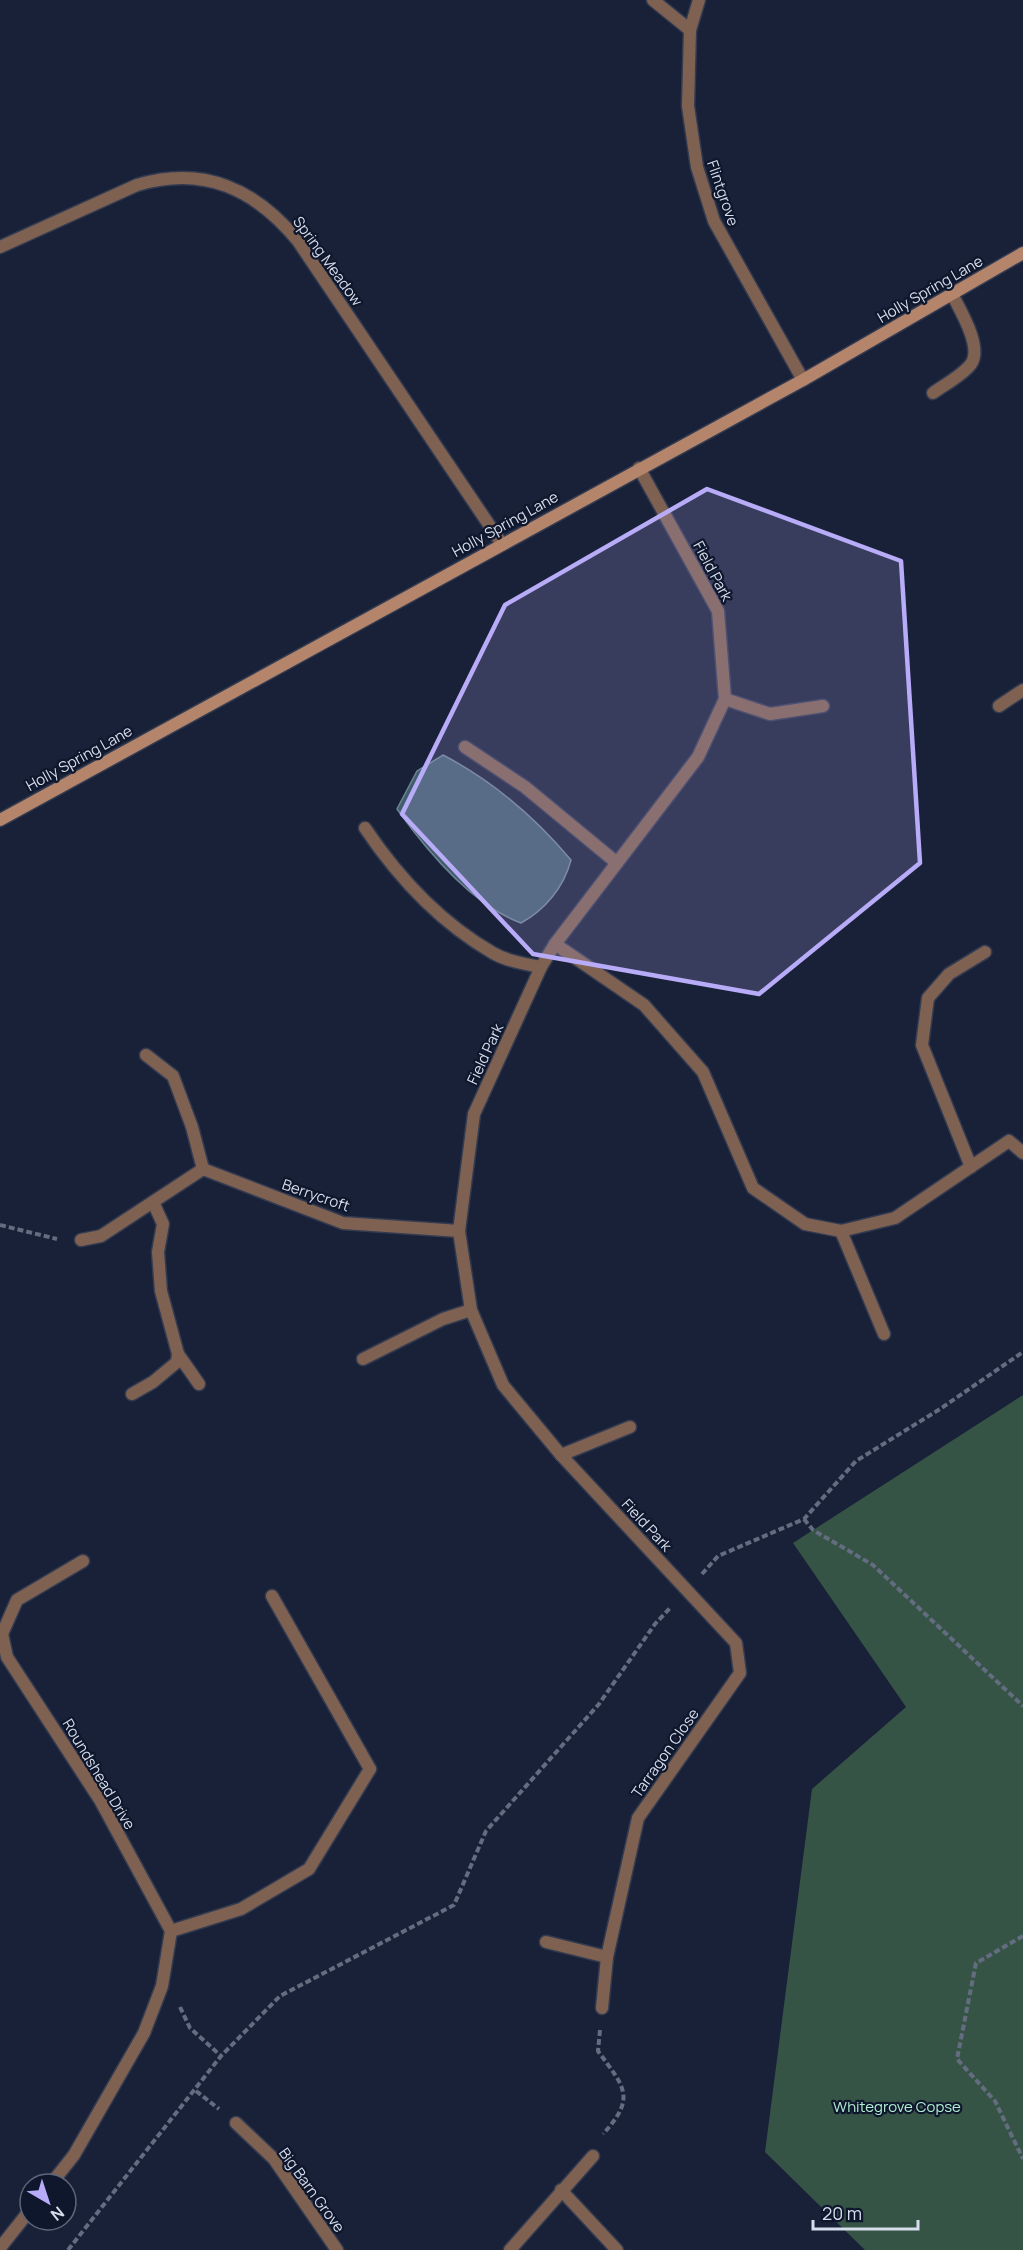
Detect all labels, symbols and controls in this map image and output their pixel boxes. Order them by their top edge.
street label: Flintgrove [702,157,744,229]
street label: Spring Meadow [288,212,368,311]
street label: Holly Spring Lane [873,250,987,328]
street label: Holly Spring Lane [448,486,562,562]
street label: Field Park [688,537,738,605]
street label: Holly Spring Lane [22,720,136,796]
street label: Field Park [462,1020,509,1088]
street label: Berrycroft [279,1174,353,1216]
street label: Field Park [617,1494,677,1556]
street label: Tarragon Close [626,1704,704,1802]
street label: Roundshead Drive [58,1715,140,1833]
park label: Whitegrove Copse [833,2096,961,2117]
street label: Big Barn Grove [274,2143,350,2237]
north arrow [18,2172,78,2232]
scale bar [813,2193,918,2231]
text: N [46,2201,69,2226]
text: 20 m [822,2201,862,2225]

